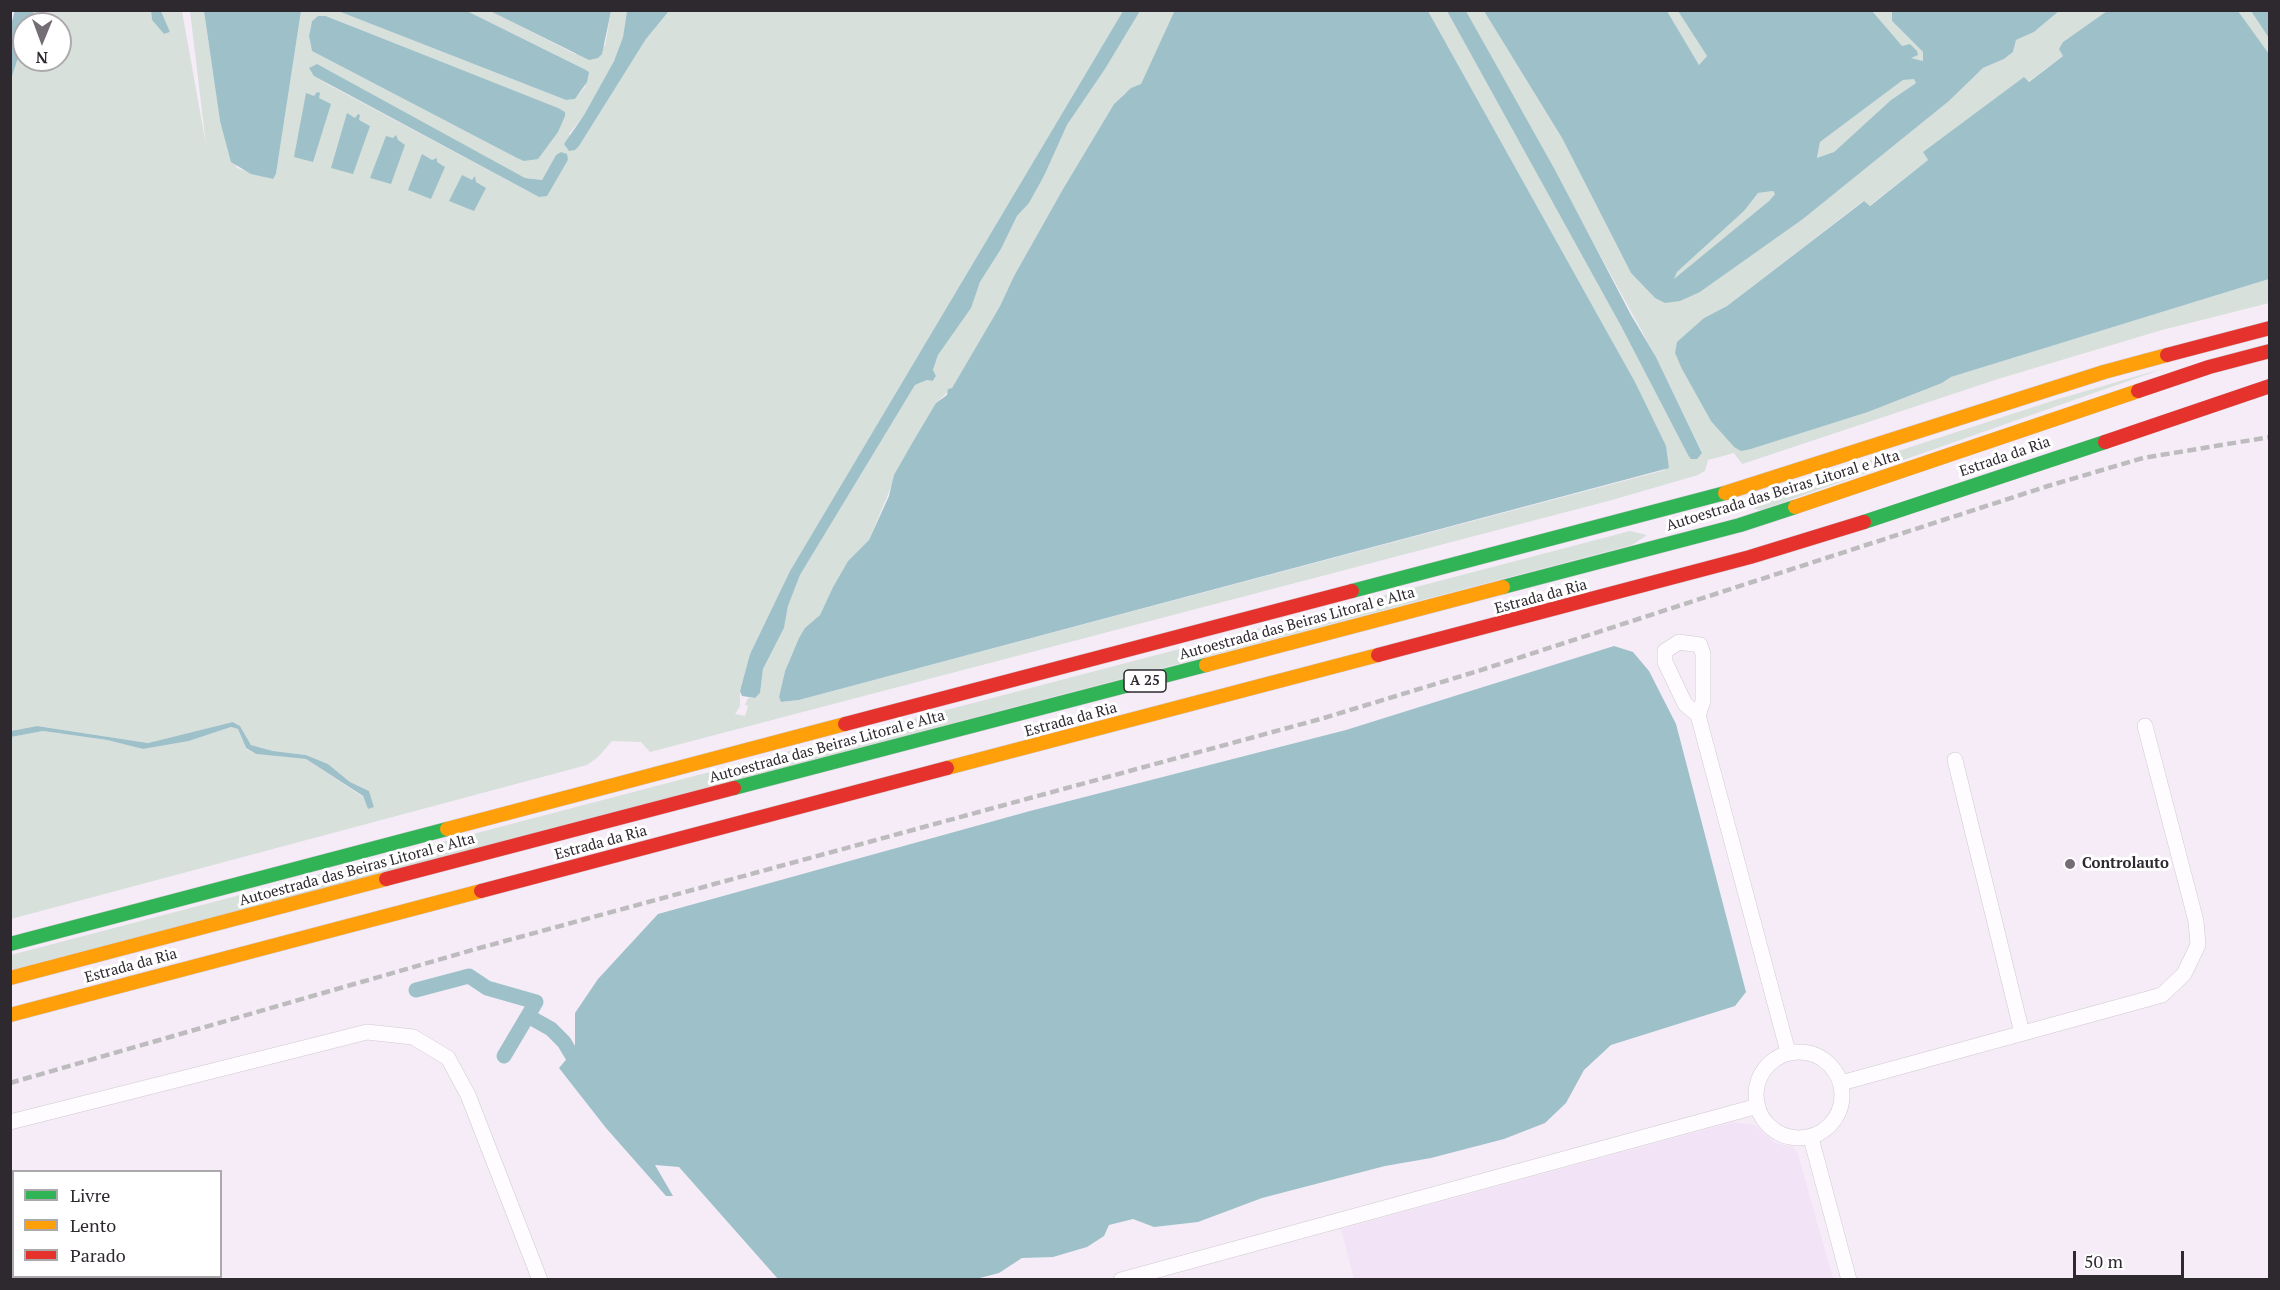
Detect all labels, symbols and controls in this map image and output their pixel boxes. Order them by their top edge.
north arrow [12,12,72,72]
text: N [35,47,48,69]
street label: Estrada da Ria [1957,433,2053,481]
street label: Autoestrada das Beiras Litoral e Alta [1664,447,1902,535]
street label: Estrada da Ria [1493,576,1589,618]
street label: Autoestrada das Beiras Litoral e Alta [1177,584,1417,664]
road number: A 25 [1124,670,1166,692]
street label: Estrada da Ria [1023,699,1119,741]
street label: Autoestrada das Beiras Litoral e Alta [707,707,947,787]
street label: Estrada da Ria [553,822,649,864]
street label: Autoestrada das Beiras Litoral e Alta [237,830,477,910]
place label: Controlauto [2082,855,2169,873]
marker: Controlauto [2063,857,2077,871]
street label: Estrada da Ria [83,945,179,987]
legend [12,1170,222,1278]
text: Livre [70,1183,110,1207]
text: Lento [70,1213,116,1237]
scale bar [2076,1239,2187,1277]
text: Parado [70,1243,126,1267]
text: 50 m [2084,1249,2123,1273]

